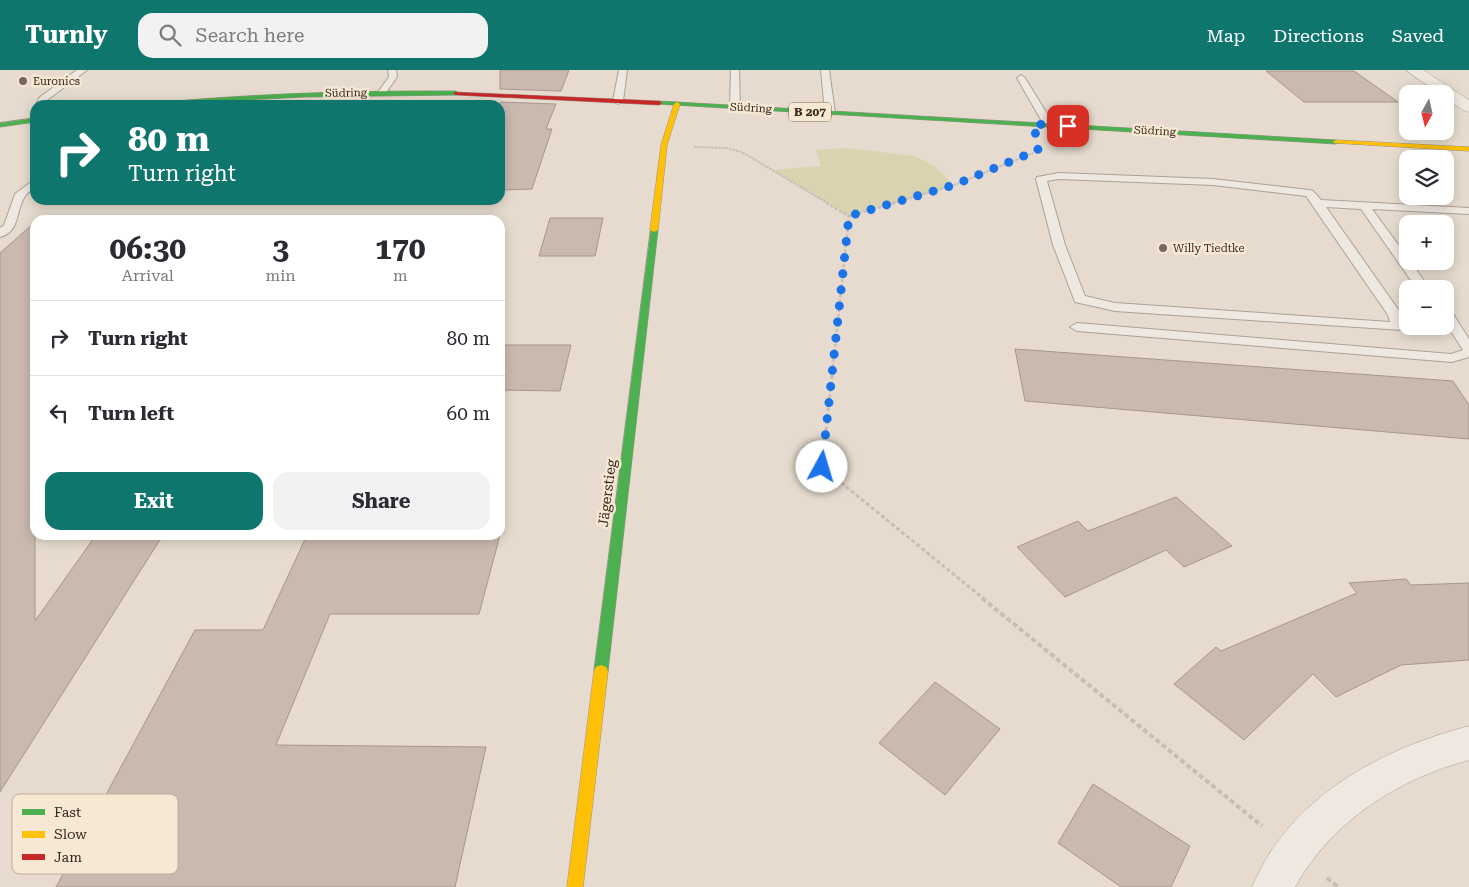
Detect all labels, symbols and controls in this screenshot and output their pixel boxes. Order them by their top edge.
search box [138,13,488,58]
text: Turnly [25,21,108,49]
icon: search [156,21,184,49]
text: Search here [196,24,304,47]
text: Map [1207,25,1245,46]
text: Directions [1273,25,1364,46]
text: Saved [1392,25,1444,46]
marker: Euronics [17,75,29,87]
place label: Euronics [33,75,80,88]
north arrow [1399,85,1454,140]
map controls [1399,85,1454,335]
street label: Südring [325,86,368,100]
street label: Südring [730,100,773,116]
road number: B 207 [789,102,831,122]
pin [1047,105,1089,147]
icon: arrive [1054,112,1082,140]
text: 80 m [128,119,210,160]
icon: right [45,120,110,185]
street label: Südring [1134,123,1177,139]
button: layers [1399,150,1454,205]
text: Turn right [128,161,236,186]
button: + [1399,215,1454,270]
text: 06:30 [109,231,186,266]
text: 3 [272,231,289,266]
text: 170 [375,231,425,266]
marker: Willy Tiedtke [1157,242,1169,254]
place label: Willy Tiedtke [1173,242,1245,255]
text: Arrival [122,266,174,285]
text: min [266,266,296,285]
text: m [393,266,408,285]
button: − [1399,280,1454,335]
icon: right [45,324,73,352]
text: Turn right [88,327,188,350]
text: 80 m [447,327,490,350]
icon: left [45,399,73,427]
text: Turn left [88,402,174,425]
text: 60 m [447,402,490,425]
position arrow [795,440,847,492]
street label: Jägerstieg [595,458,619,528]
button: Exit [45,472,263,530]
button: Share [273,472,490,530]
legend [12,794,178,874]
text: Fast [54,804,81,820]
text: Slow [54,826,87,842]
text: Jam [54,849,82,865]

